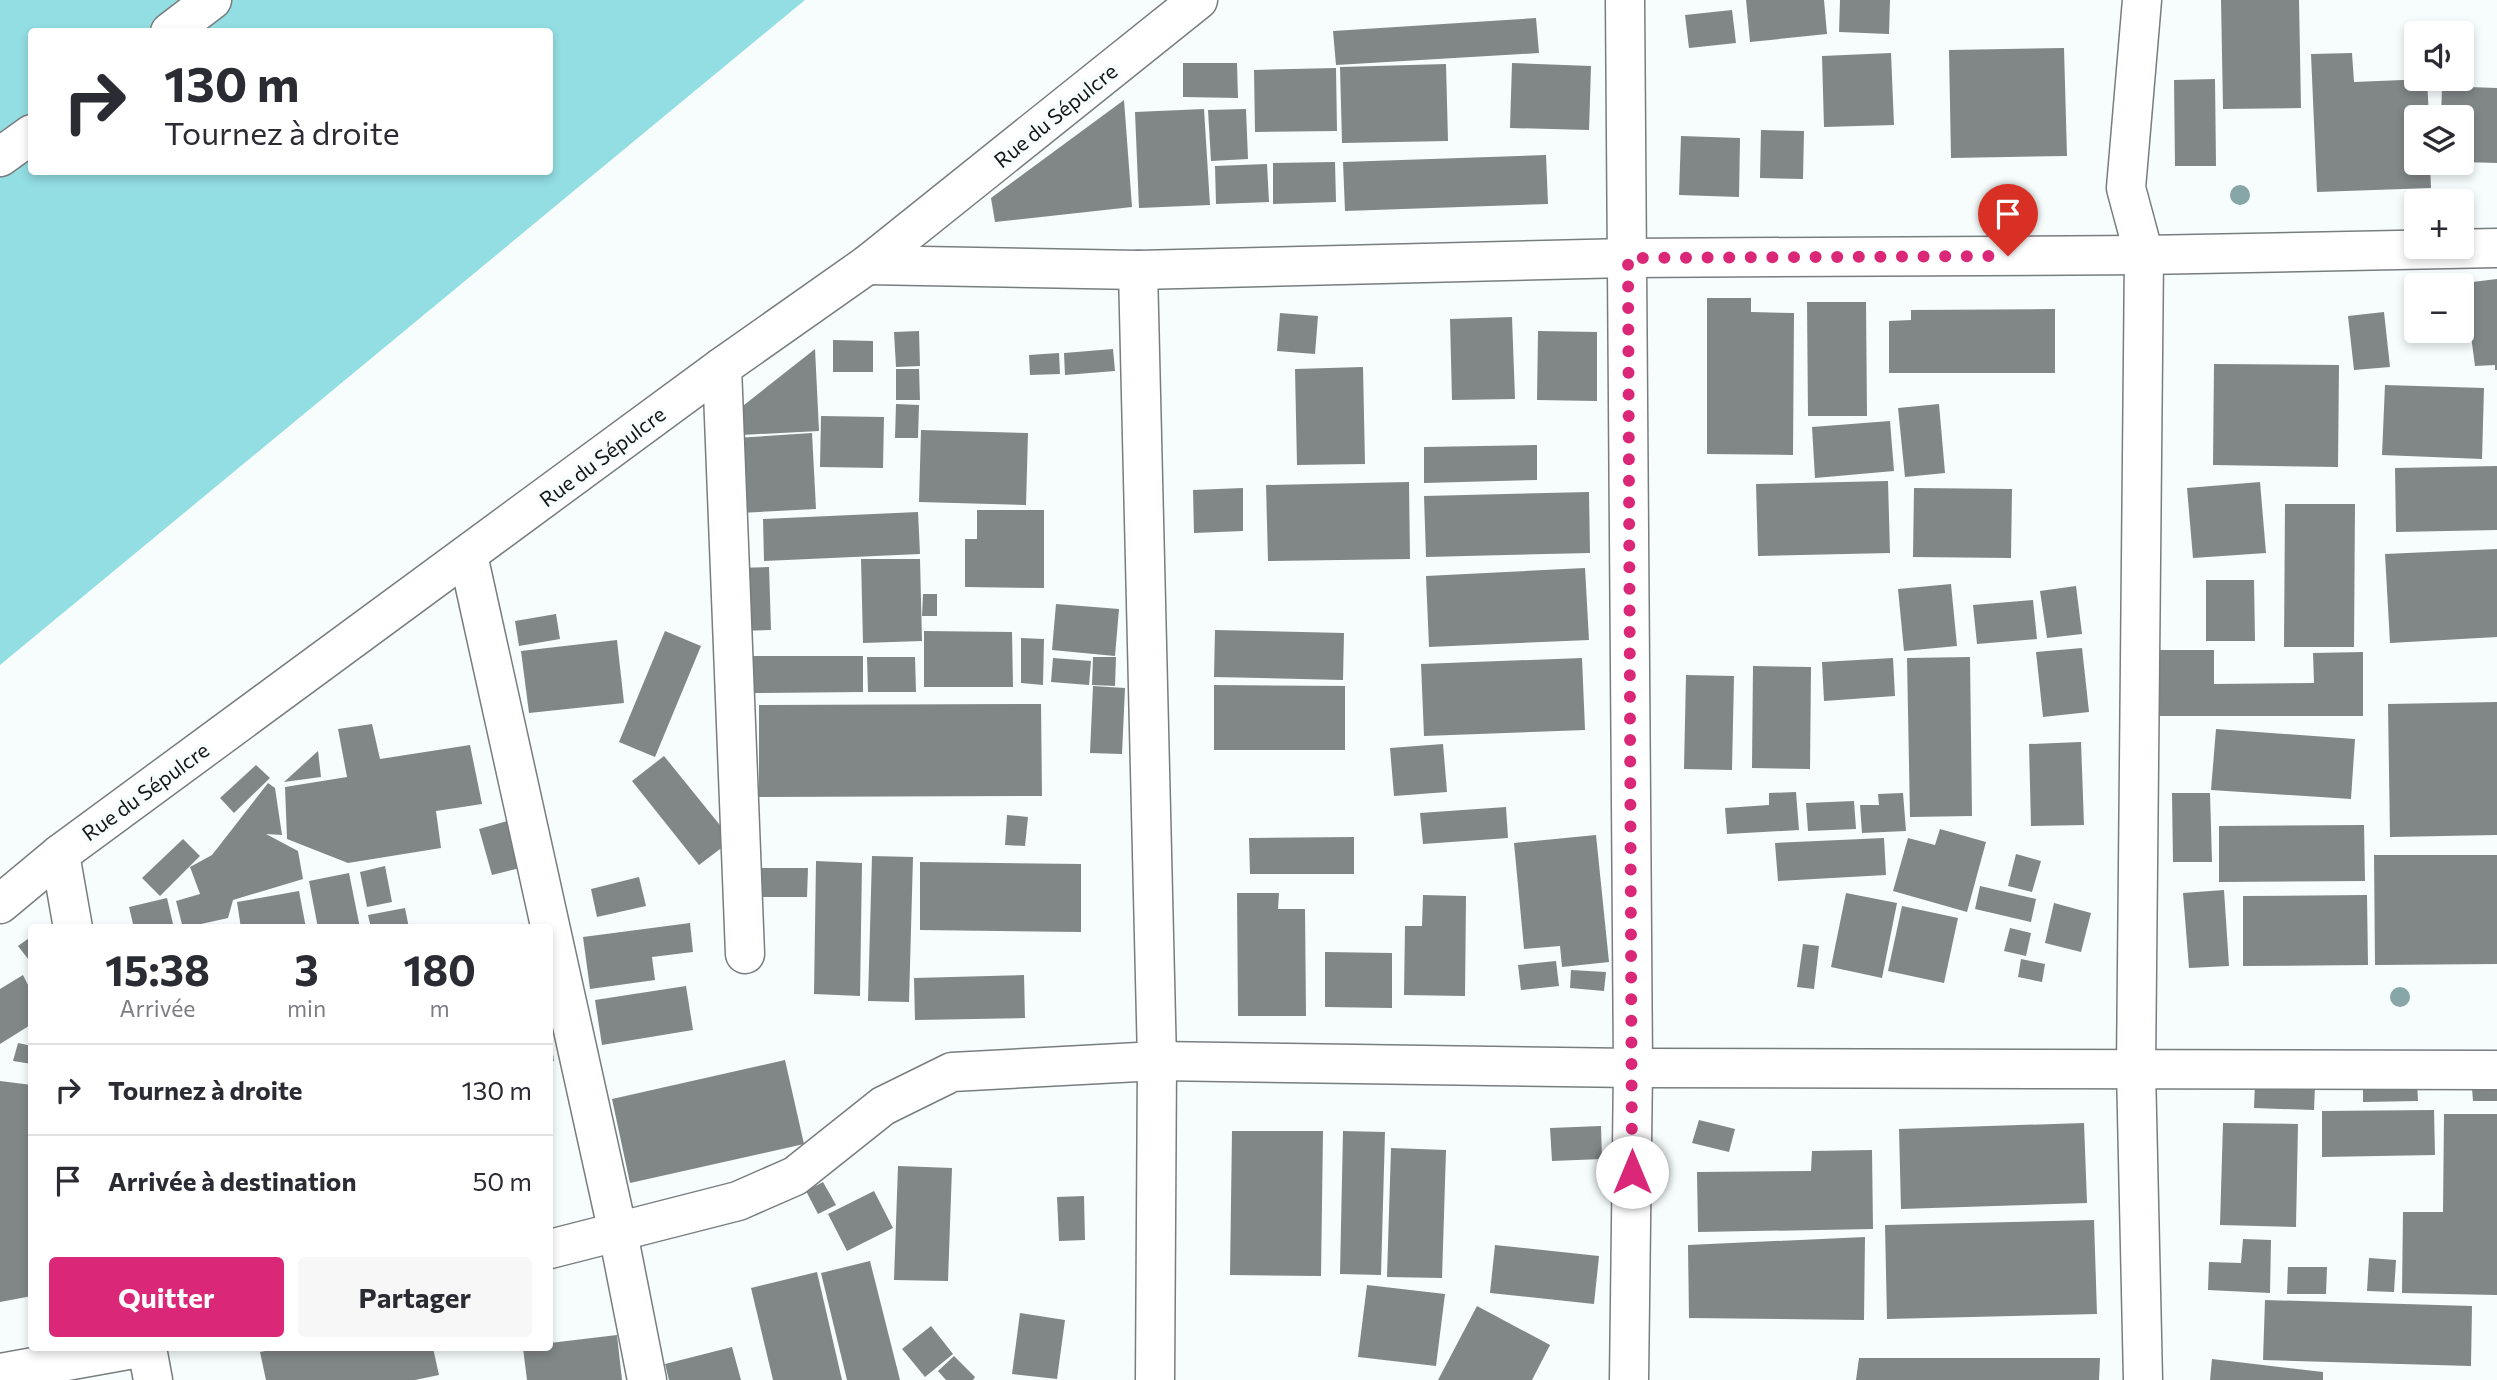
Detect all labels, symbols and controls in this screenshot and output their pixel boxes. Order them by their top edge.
map controls [2404,21,2474,343]
button: sound [2404,21,2474,91]
text: 130 m [164,52,299,112]
icon: right [49,56,140,147]
street label: Rue du Sépulcre [988,58,1122,172]
button: layers [2404,105,2474,175]
text: Tournez à droite [164,112,400,152]
pin [1978,184,2038,256]
button: + [2404,189,2474,259]
icon: arrive [1989,195,2027,233]
button: − [2404,273,2474,343]
street label: Rue du Sépulcre [534,401,670,511]
street label: Rue du Sépulcre [77,737,213,845]
text: 15:38 [105,943,210,995]
text: 3 [294,943,319,995]
text: 180 [403,943,476,995]
text: Arrivée [120,994,195,1022]
text: min [287,994,326,1022]
text: m [430,994,450,1022]
icon: right [49,1071,87,1109]
text: Tournez à droite [108,1074,303,1105]
text: 130 m [461,1074,532,1105]
position arrow [1595,1135,1669,1209]
icon: arrive [49,1162,87,1200]
text: Arrivée à destination [108,1165,356,1196]
text: 50 m [472,1165,532,1196]
button: Quitter [49,1257,284,1337]
button: Partager [298,1257,532,1337]

